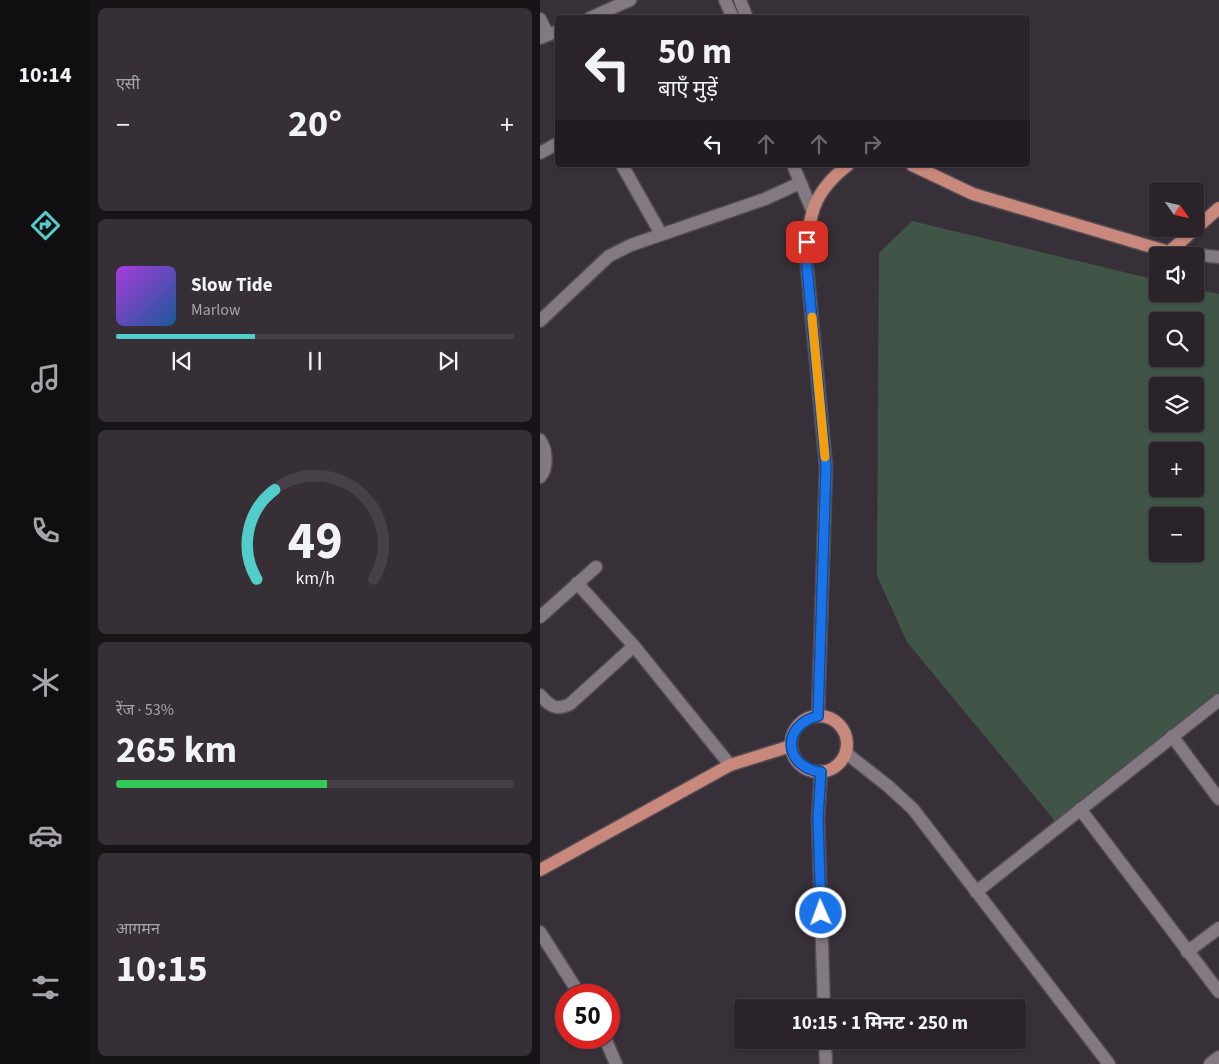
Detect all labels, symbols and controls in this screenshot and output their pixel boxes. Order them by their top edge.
text: 50 m [658,27,732,77]
icon: left [575,35,640,100]
text: 10:14 [18,59,72,91]
text: एसी [116,73,140,95]
text: बाएँ मुड़ें [658,73,718,105]
text: 20° [288,97,342,151]
text: − [116,105,130,145]
text: + [500,105,514,145]
icon: left [699,130,727,158]
icon: ahead [752,130,780,158]
icon: ahead [805,130,833,158]
icon: right [858,130,886,158]
north arrow [1149,182,1204,238]
map controls [1149,182,1204,562]
icon: directions [28,208,63,243]
pin [786,221,828,263]
icon: arrive [793,228,821,256]
button: sound [1149,247,1204,302]
text: Slow Tide [191,272,272,299]
text: Marlow [191,299,240,321]
button: search [1149,312,1204,367]
icon: previous [168,347,196,375]
icon: pause [301,347,329,375]
icon: next [434,347,462,375]
icon: music [28,361,63,396]
button: layers [1149,377,1204,432]
button: + [1149,442,1204,497]
text: 49 [288,505,342,579]
button: − [1149,507,1204,562]
icon: phone [28,513,63,548]
text: km/h [295,566,335,591]
icon: climate [28,665,63,700]
text: रेंज · 53% [116,699,174,721]
text: 265 km [116,723,237,777]
icon: car [28,818,63,853]
position arrow [794,886,846,938]
text: आगमन [116,918,160,940]
text: 10:15 [116,942,208,996]
icon: filters [28,970,63,1005]
speed limit sign: 50 [555,984,620,1049]
text: 10:15 · 1 मिनट · 250 m [792,1010,968,1037]

